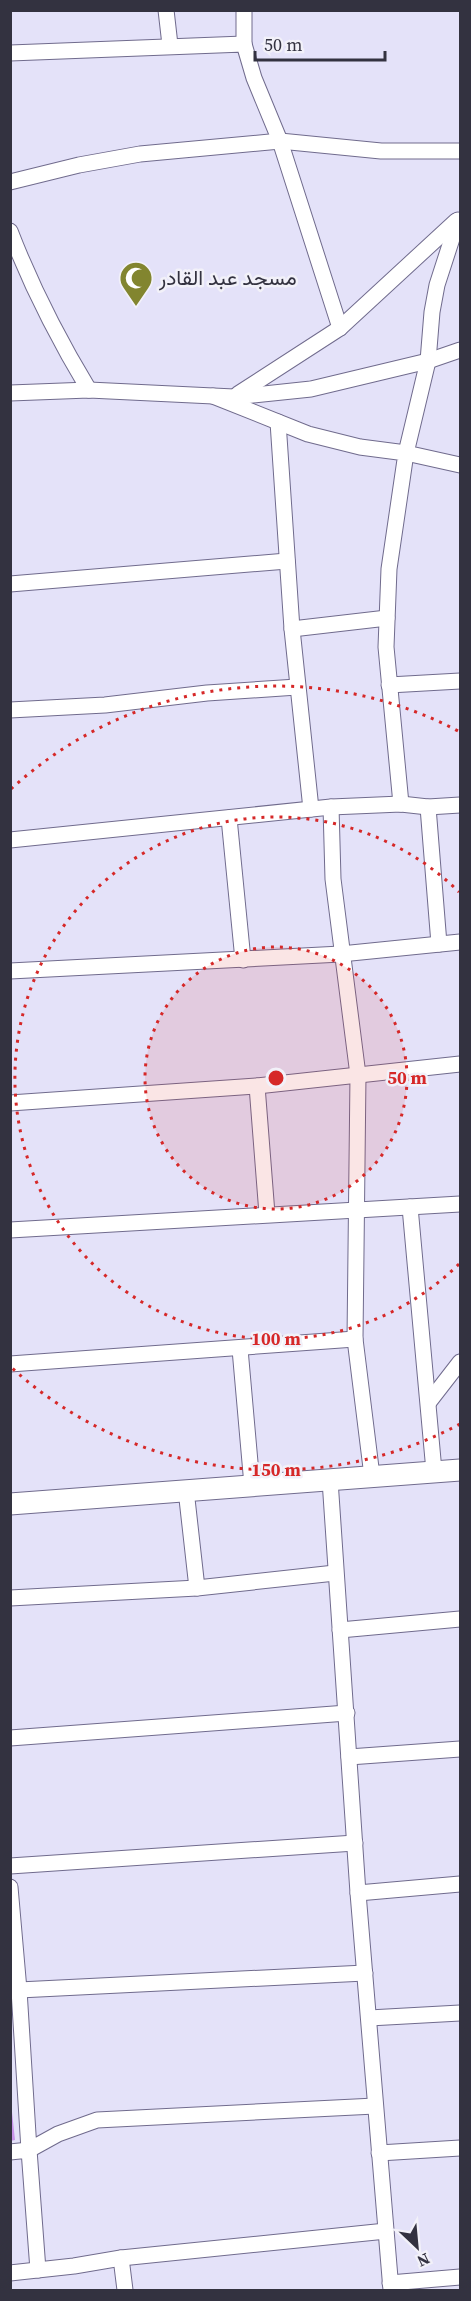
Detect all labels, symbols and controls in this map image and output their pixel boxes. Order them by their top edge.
scale bar [255,24,386,62]
text: 50 m [264,32,302,57]
mosque icon: مسجد عبد القادر [118,260,154,307]
place label: مسجد عبد القادر [158,263,297,292]
text: 50 m [387,1065,427,1090]
centre of rings [266,1068,286,1088]
text: 100 m [251,1326,301,1351]
text: 150 m [251,1457,301,1482]
north arrow [387,2217,447,2277]
text: N [413,2248,434,2273]

